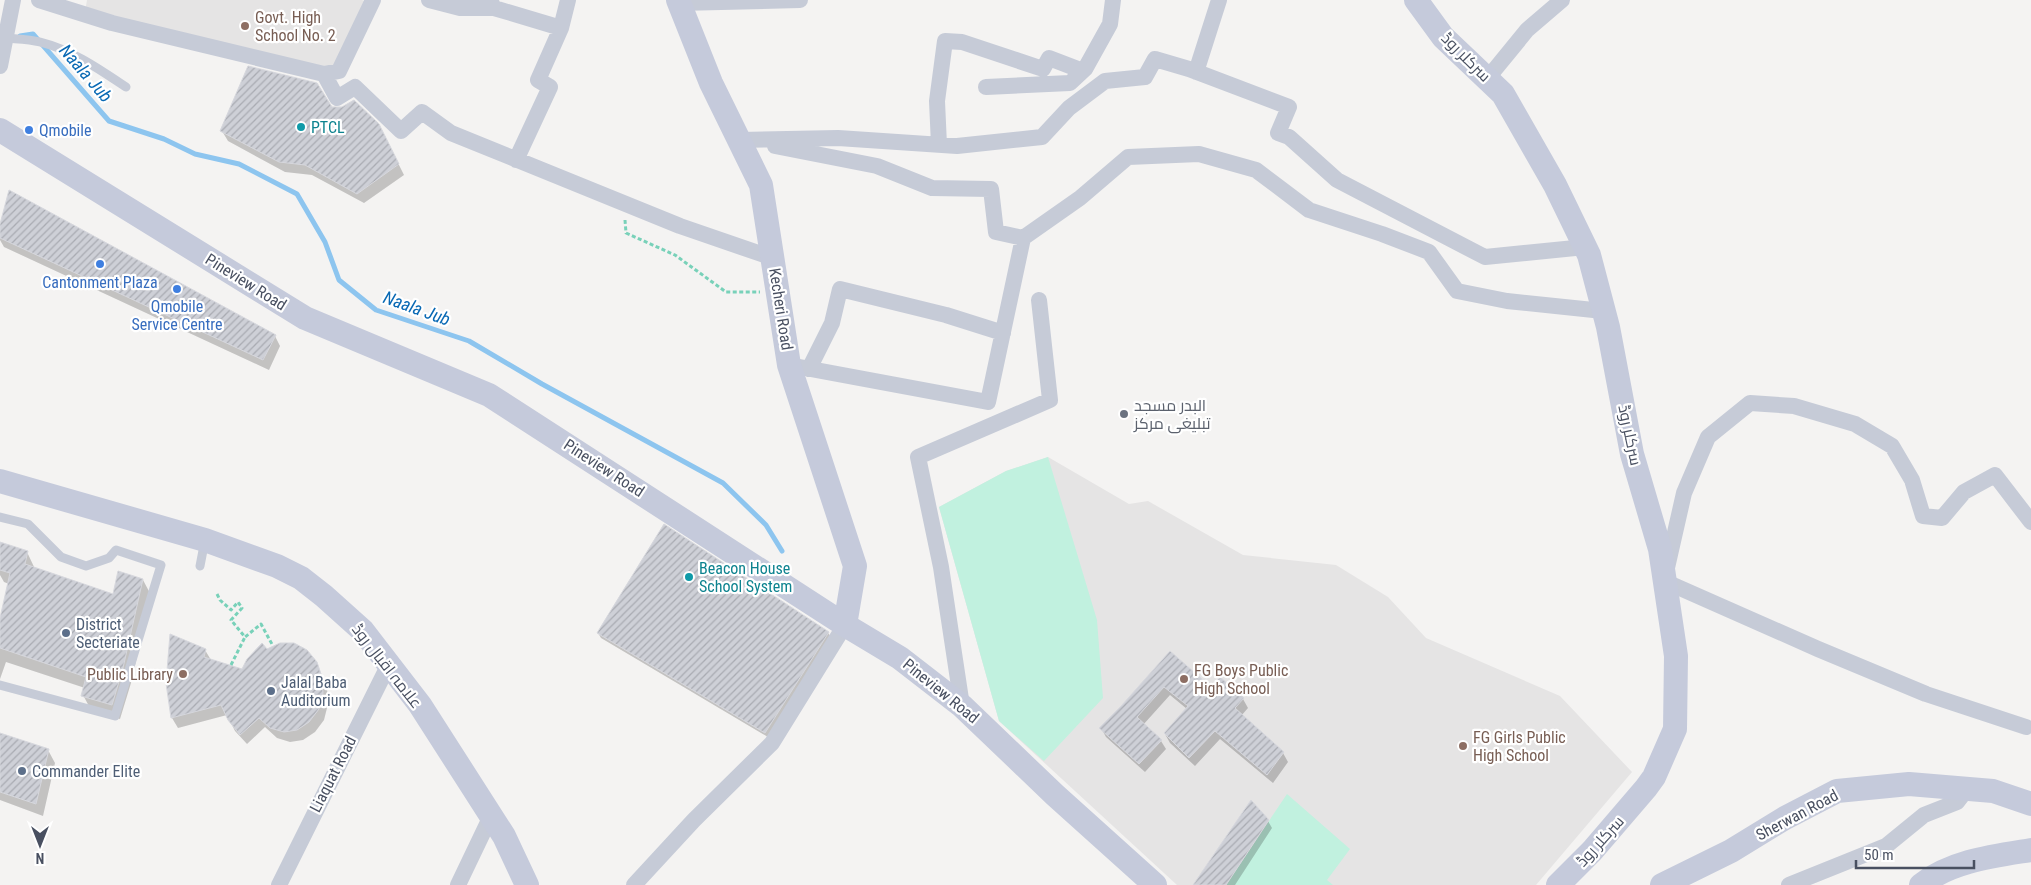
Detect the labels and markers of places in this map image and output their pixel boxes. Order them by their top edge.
place label: Govt. High School No. 2 [255,8,336,45]
marker: Govt. High School No. 2 [239,20,251,32]
place label: PTCL [311,118,345,137]
place label: Qmobile [39,121,91,140]
marker: PTCL [295,121,307,133]
marker: Qmobile [23,124,35,136]
marker: Cantonment Plaza [94,258,106,270]
place label: Cantonment Plaza [42,273,158,292]
marker: Qmobile Service Centre [171,283,183,295]
place label: Qmobile Service Centre [131,297,223,334]
place label: البدر مسجد تبلیغی مرکز [1133,396,1211,434]
marker: البدر مسجد تبلیغی مرکز [1118,408,1130,420]
place label: Beacon House School System [699,559,792,596]
marker: Beacon House School System [683,571,695,583]
place label: District Secteriate [76,615,140,652]
marker: District Secteriate [60,627,72,639]
place label: FG Boys Public High School [1194,661,1288,698]
place label: Public Library [87,665,173,684]
marker: Public Library [177,668,189,680]
place label: Jalal Baba Auditorium [281,673,350,710]
marker: FG Boys Public High School [1178,673,1190,685]
marker: Jalal Baba Auditorium [265,685,277,697]
place label: FG Girls Public High School [1473,728,1566,765]
marker: FG Girls Public High School [1457,740,1469,752]
place label: Commander Elite [32,762,140,781]
marker: Commander Elite [16,765,28,777]

